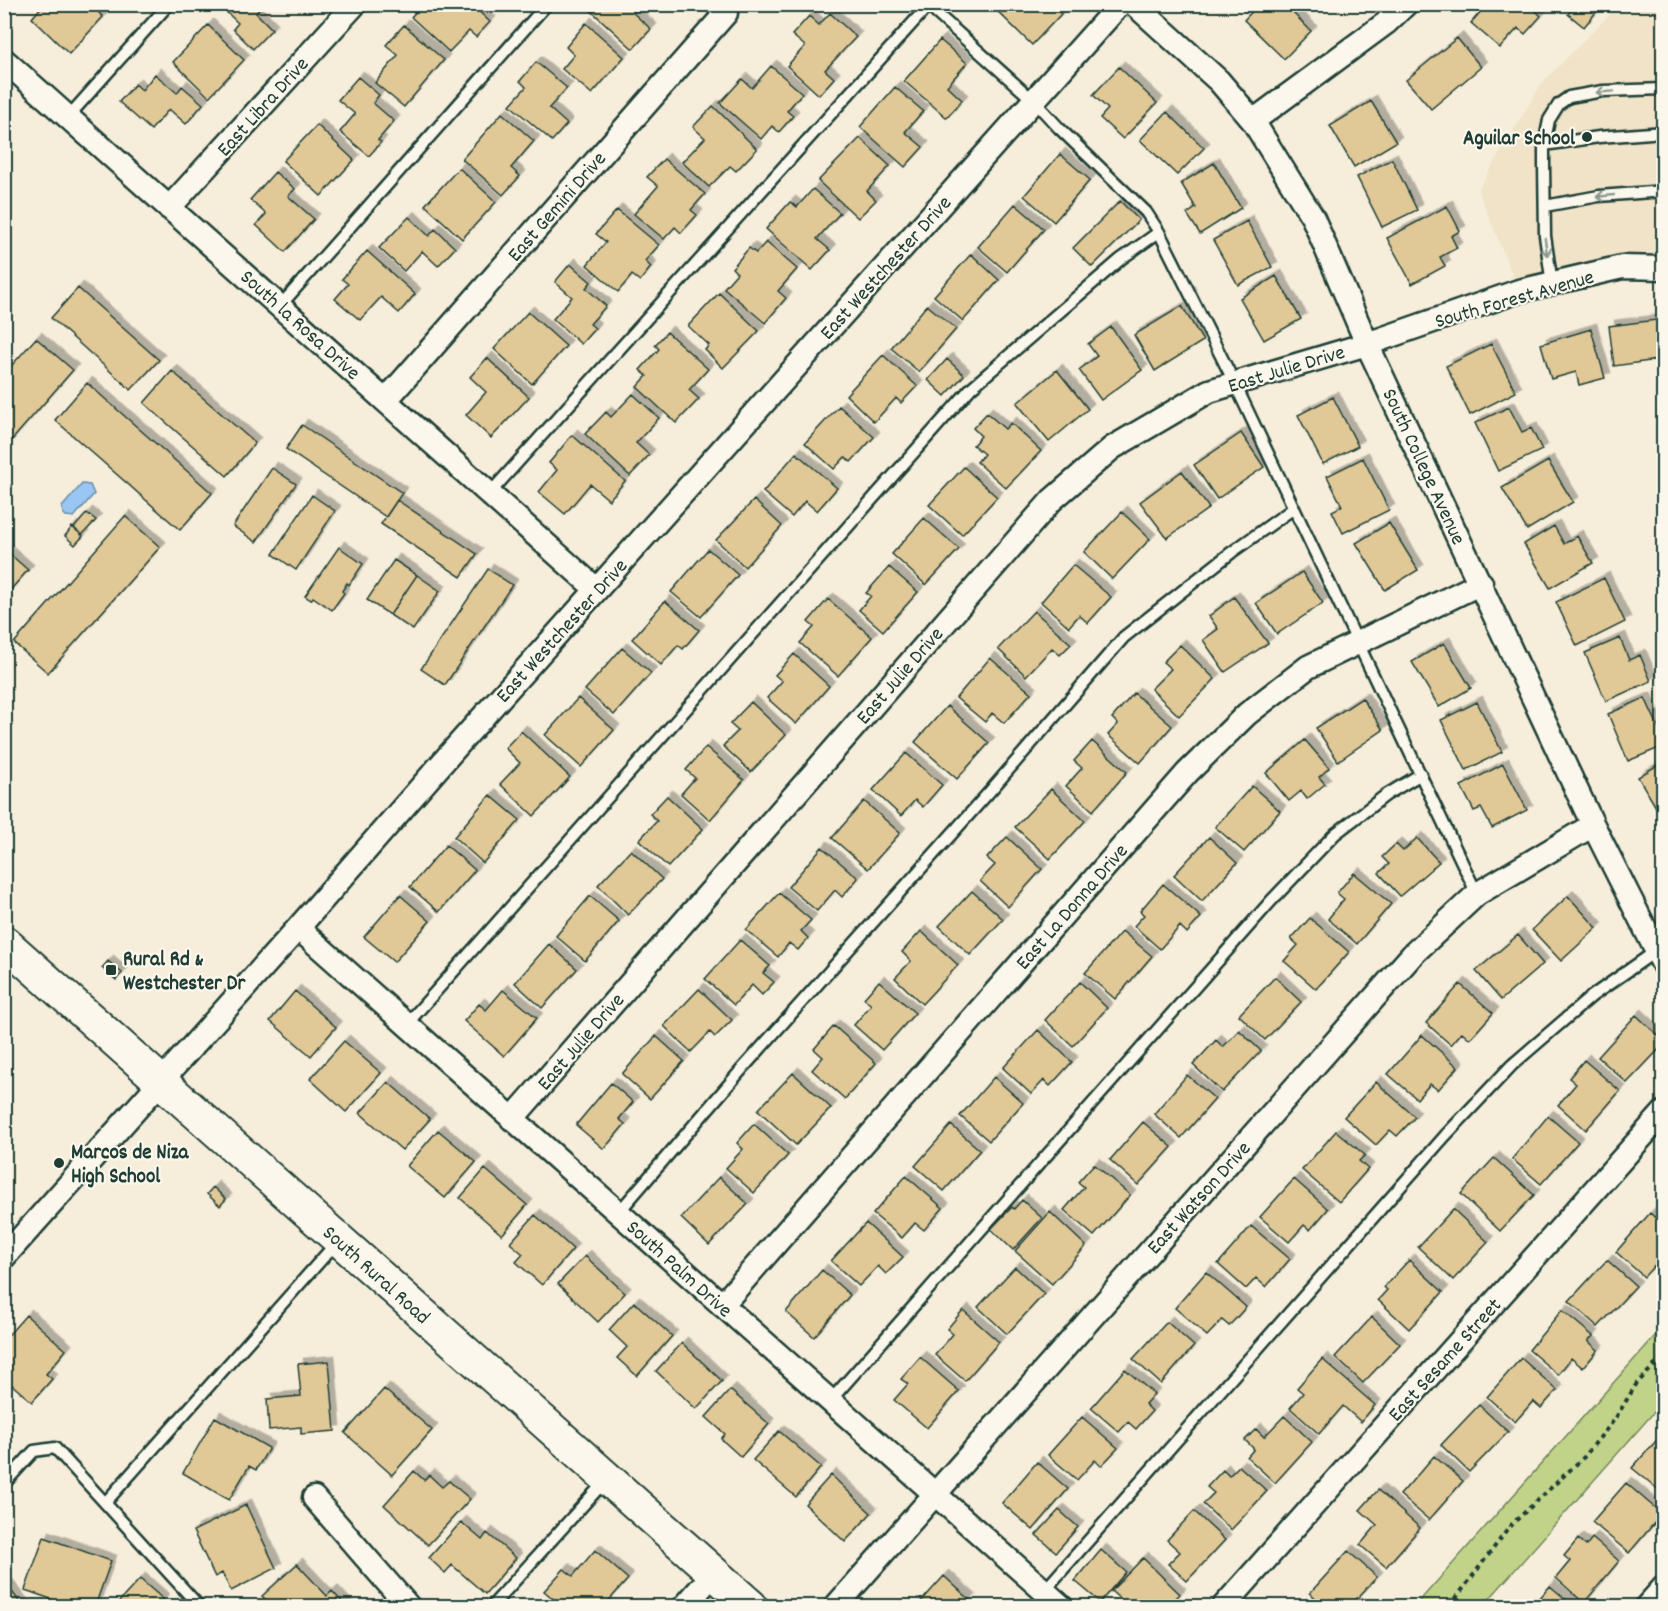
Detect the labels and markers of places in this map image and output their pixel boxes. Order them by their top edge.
place label: Aguilar School [1463,125,1576,155]
marker: Aguilar School [1580,130,1594,144]
place label: Rural Rd & Westchester Dr [123,946,246,1000]
marker: Rural Rd & Westchester Dr [104,963,118,977]
place label: Marcos de Niza High School [71,1139,189,1193]
marker: Marcos de Niza High School [52,1156,66,1170]

